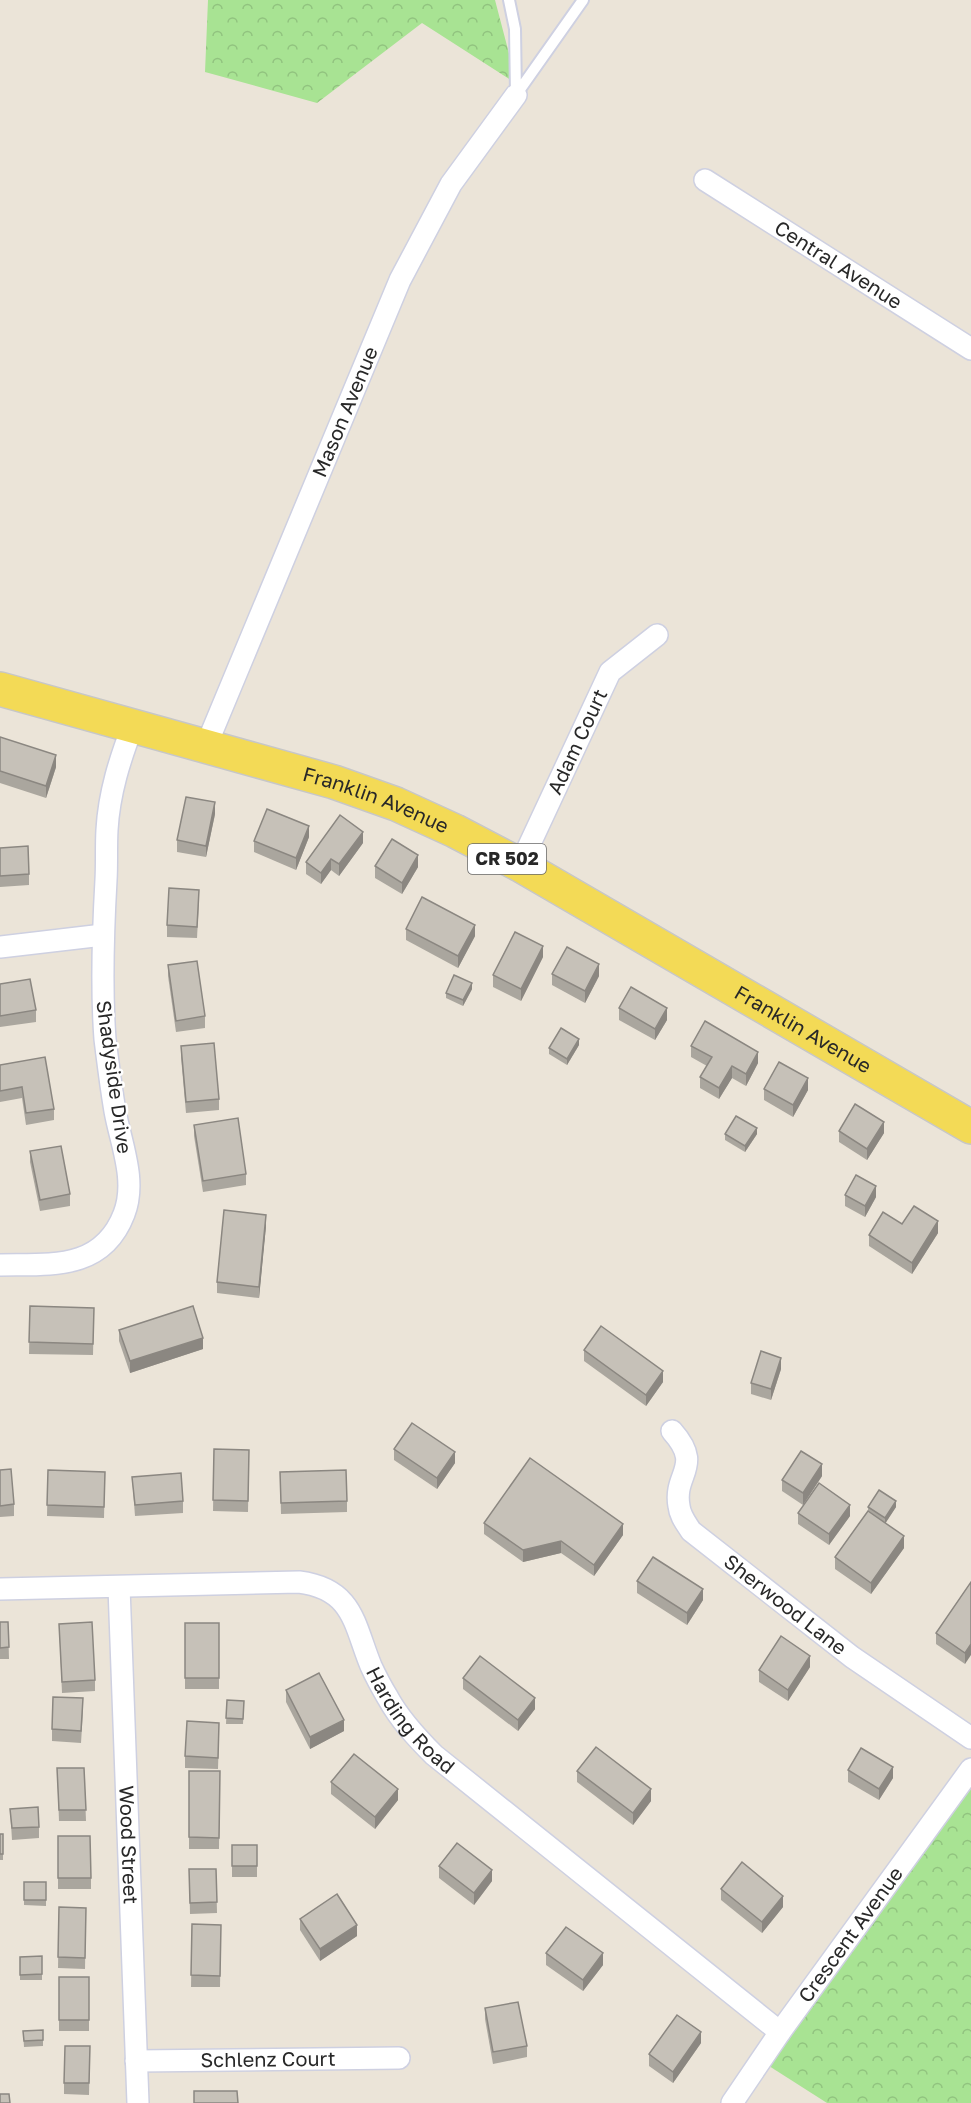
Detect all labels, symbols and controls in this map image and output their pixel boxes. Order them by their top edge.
street label: Central Avenue [771,215,907,313]
street label: Mason Avenue [306,343,382,480]
street label: Adam Court [542,685,611,798]
street label: Franklin Avenue [300,761,453,838]
road number: CR 502 [468,844,546,874]
street label: Franklin Avenue [731,979,876,1078]
street label: Shadyside Drive [92,999,138,1155]
street label: Sherwood Lane [720,1549,852,1659]
street label: Harding Road [362,1662,460,1778]
street label: Wood Street [115,1785,144,1905]
street label: Crescent Avenue [793,1862,907,2007]
street label: Schlenz Court [200,2046,336,2071]

